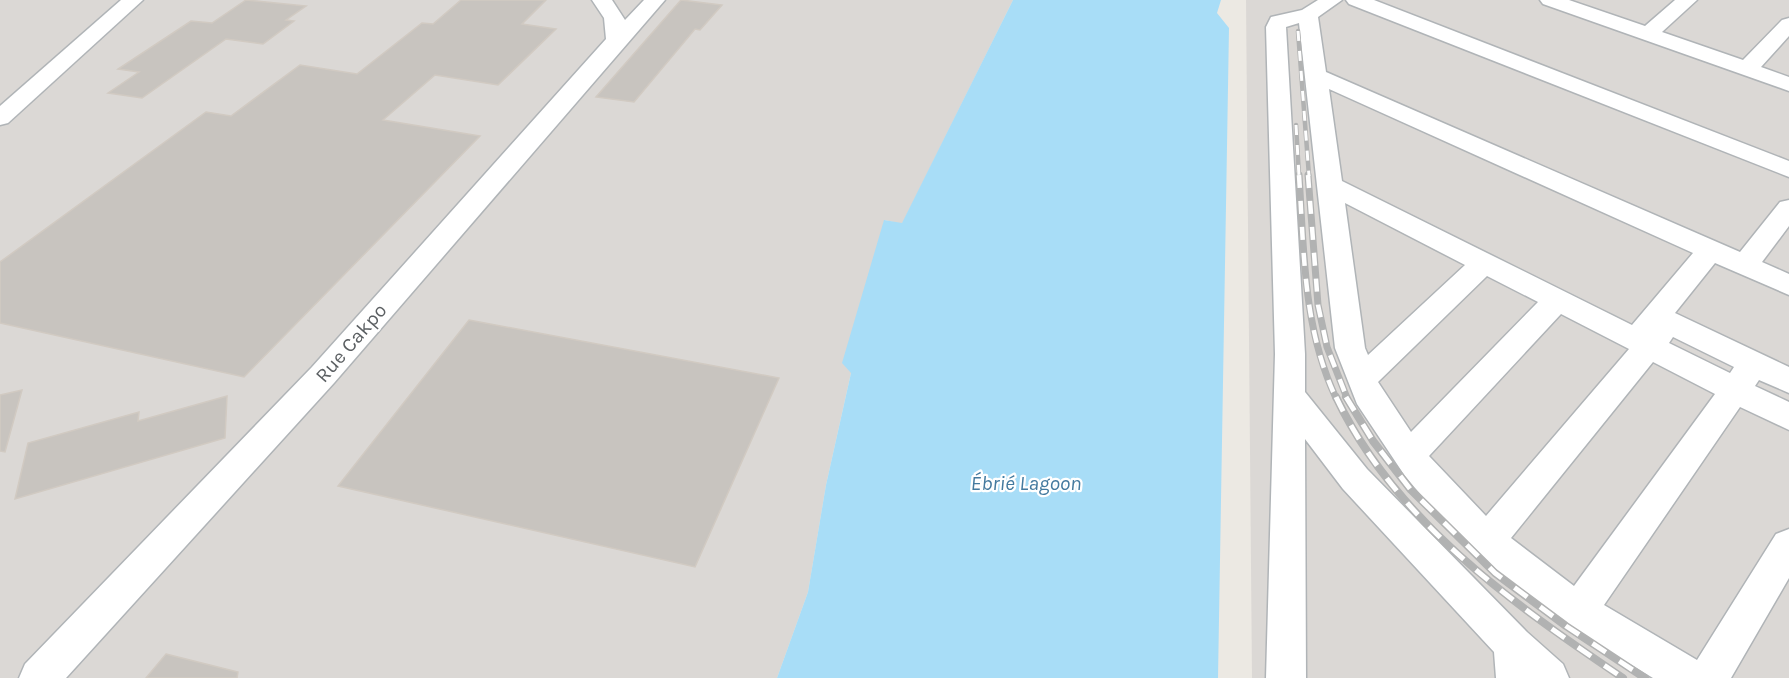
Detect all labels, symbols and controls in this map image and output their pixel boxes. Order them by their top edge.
street label: Rue Cakpo [311,299,391,387]
water label: Ébrié Lagoon [971,471,1081,495]

